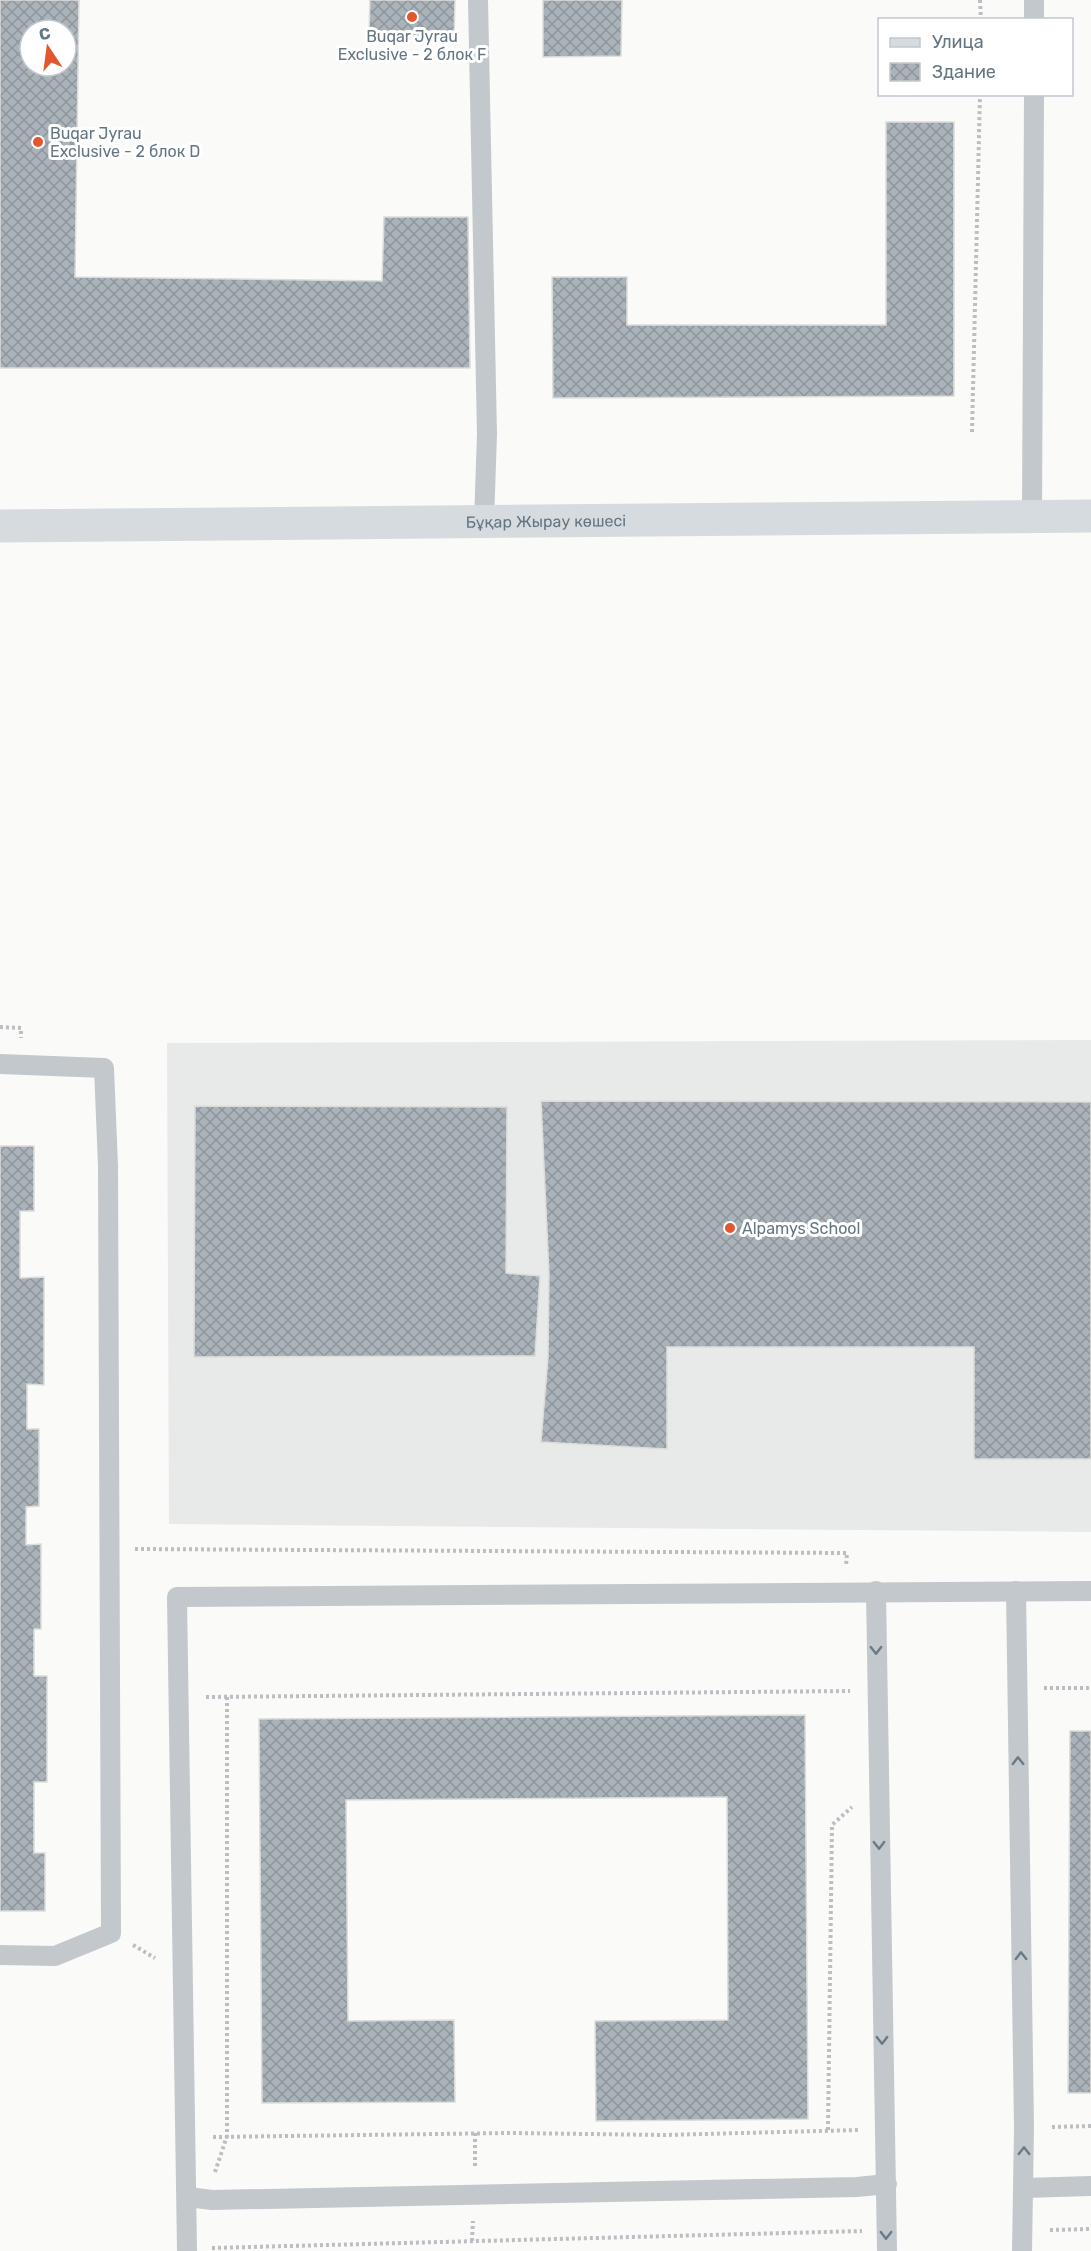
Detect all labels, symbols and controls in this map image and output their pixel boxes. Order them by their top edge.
marker: Buqar Jyrau Exclusive - 2 блок F [405,10,419,24]
north arrow [18,18,78,78]
legend [878,18,1073,96]
text: С [37,23,52,44]
place label: Buqar Jyrau Exclusive - 2 блок F [338,27,486,64]
text: Улица [932,31,984,53]
text: Здание [932,61,996,83]
place label: Buqar Jyrau Exclusive - 2 блок D [50,124,200,161]
marker: Buqar Jyrau Exclusive - 2 блок D [31,135,45,149]
street label: Бұқар Жырау көшесі [466,511,626,531]
place label: Alpamys School [742,1219,860,1238]
marker: Alpamys School [723,1221,737,1235]
one-way arrow [870,1645,883,1654]
one-way arrow [1012,1757,1025,1766]
one-way arrow [873,1840,885,1849]
one-way arrow [1015,1952,1028,1961]
one-way arrow [876,2035,888,2044]
one-way arrow [1018,2147,1030,2156]
one-way arrow [880,2230,893,2239]

